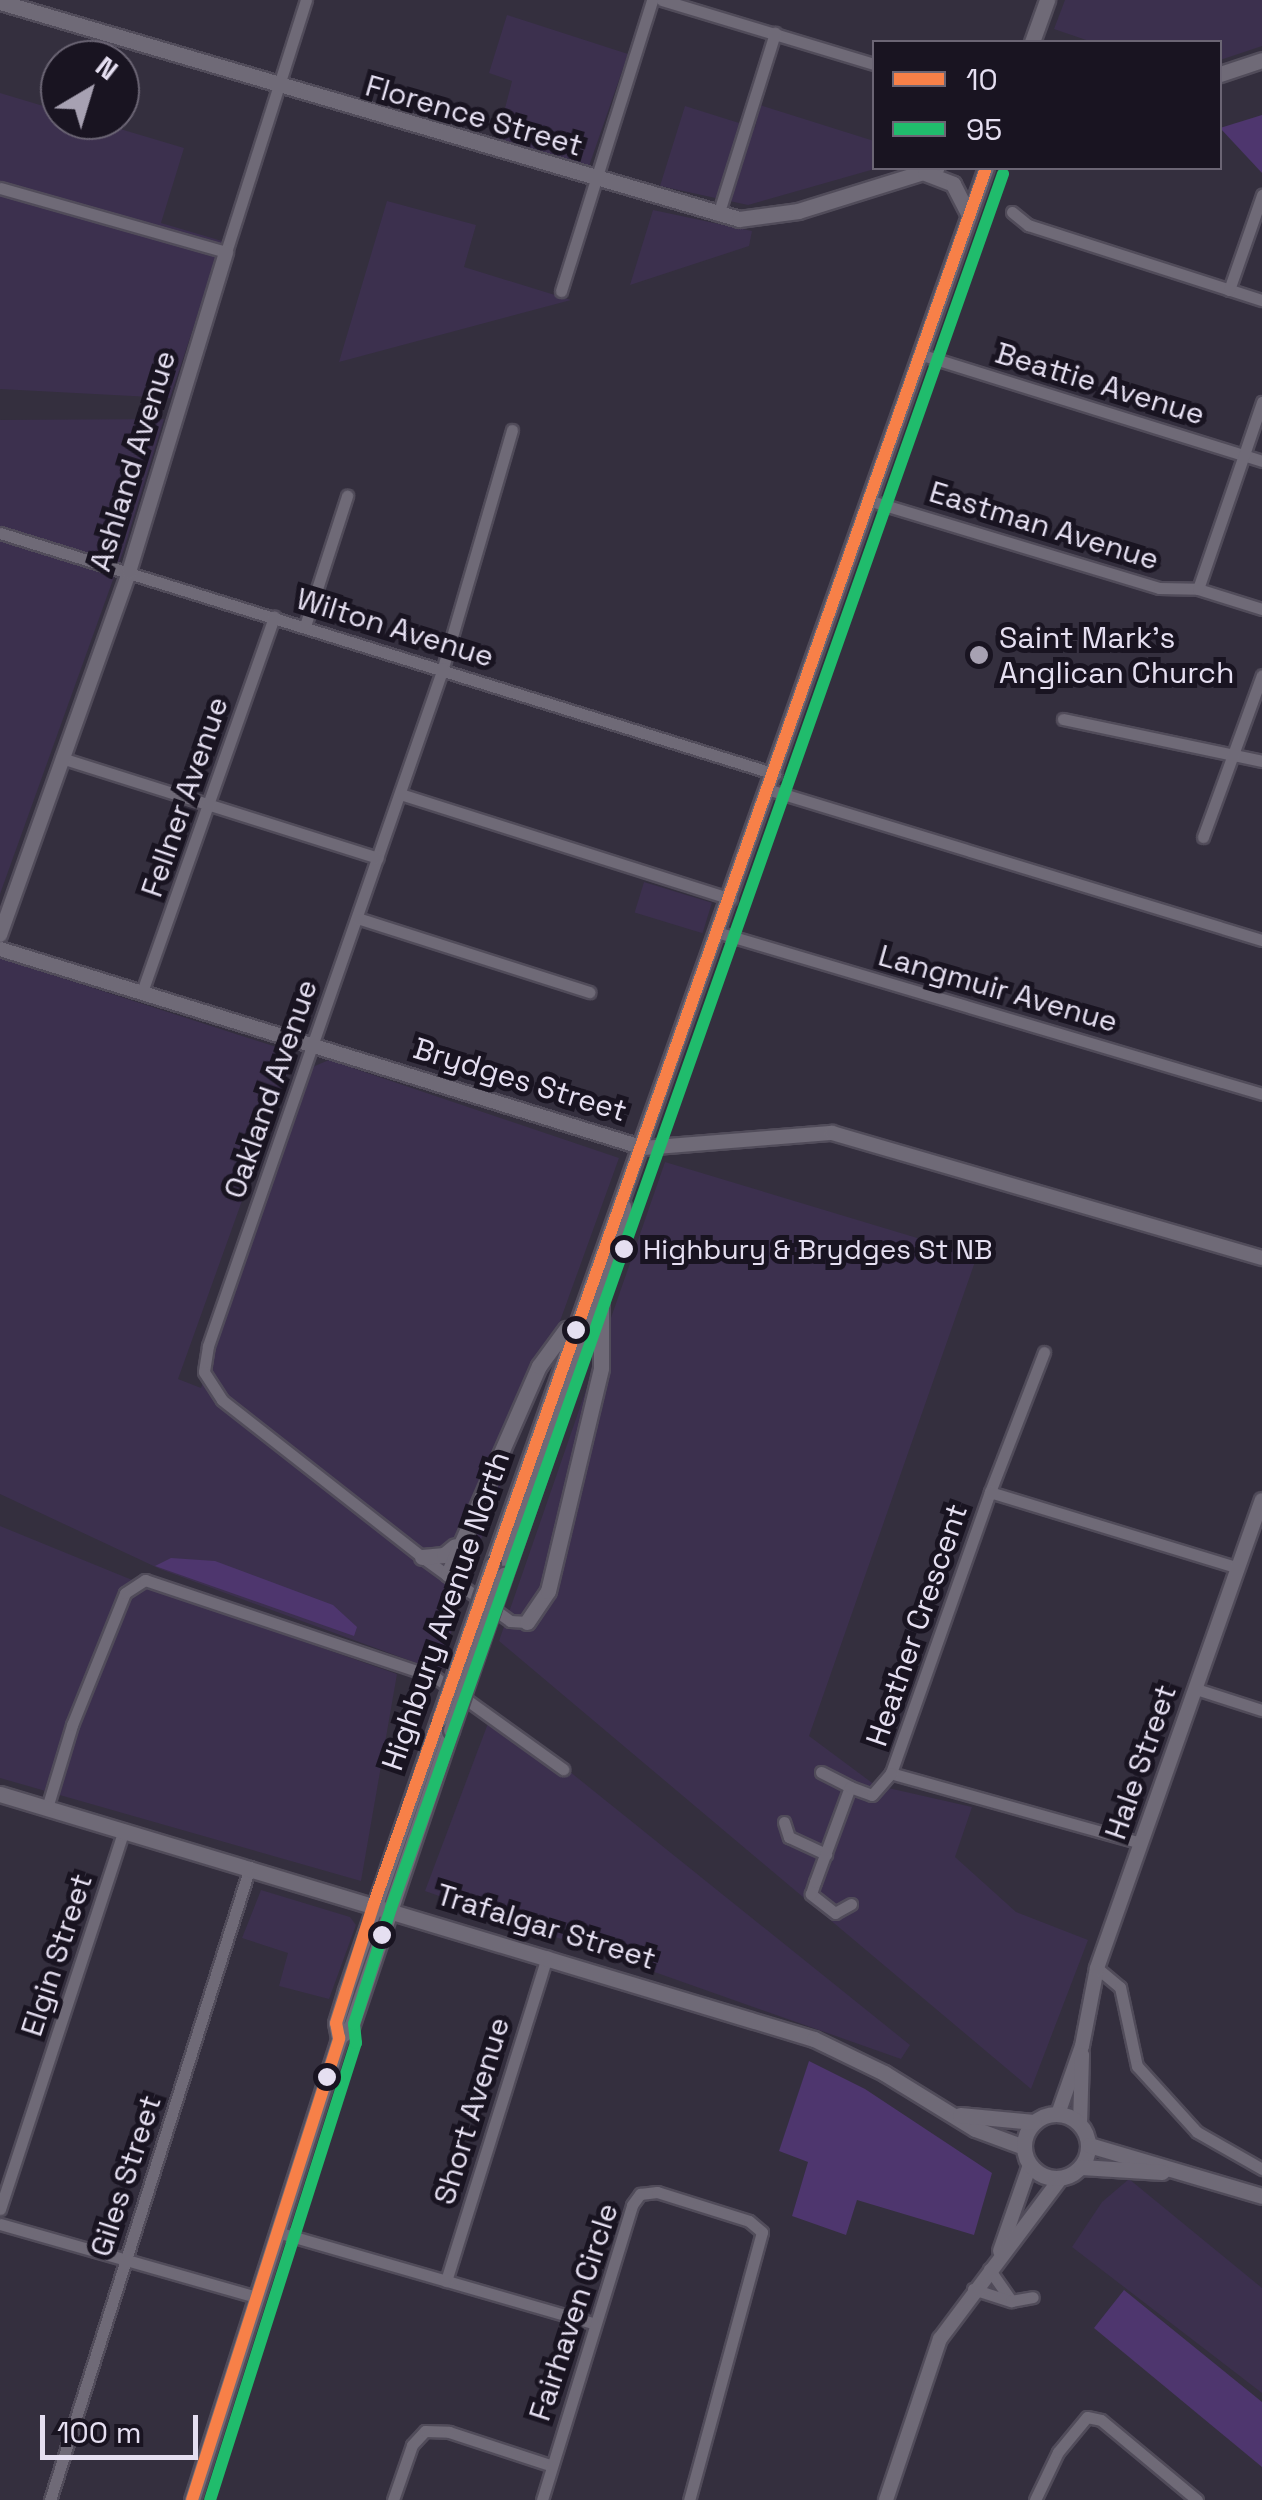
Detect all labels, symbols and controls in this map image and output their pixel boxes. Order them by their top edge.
north arrow [40,40,140,140]
legend [872,40,1222,170]
text: N [89,48,126,88]
text: 10 [966,60,998,99]
street label: Florence Street [361,68,587,164]
text: 95 [966,110,1002,149]
street label: Beattie Avenue [991,335,1209,433]
street label: Ashland Avenue [82,346,184,576]
street label: Eastman Avenue [925,474,1163,578]
street label: Wilton Avenue [292,581,498,675]
place label: Saint Mark's Anglican Church [999,620,1234,690]
marker: Saint Mark's Anglican Church [968,644,990,666]
street label: Fellner Avenue [134,692,236,902]
street label: Langmuir Avenue [874,938,1122,1040]
street label: Oakland Avenue [217,975,325,1203]
street label: Brydges Street [409,1030,631,1130]
place label: Highbury & Brydges St NB [643,1232,993,1266]
marker: Highbury & Brydges St NB [614,1239,634,1259]
unlabelled marker [566,1320,586,1340]
street label: Highbury Avenue North [374,1447,518,1775]
street label: Heather Crescent [859,1499,975,1751]
street label: Hale Street [1098,1680,1184,1844]
street label: Elgin Street [14,1869,100,2041]
street label: Trafalgar Street [432,1877,660,1977]
unlabelled marker [372,1925,392,1945]
street label: Short Avenue [426,2013,518,2209]
unlabelled marker [317,2067,337,2087]
street label: Giles Street [83,2091,169,2261]
street label: Fairhaven Circle [522,2199,626,2425]
scale bar [45,2395,202,2457]
text: 100 m [57,2413,142,2452]

